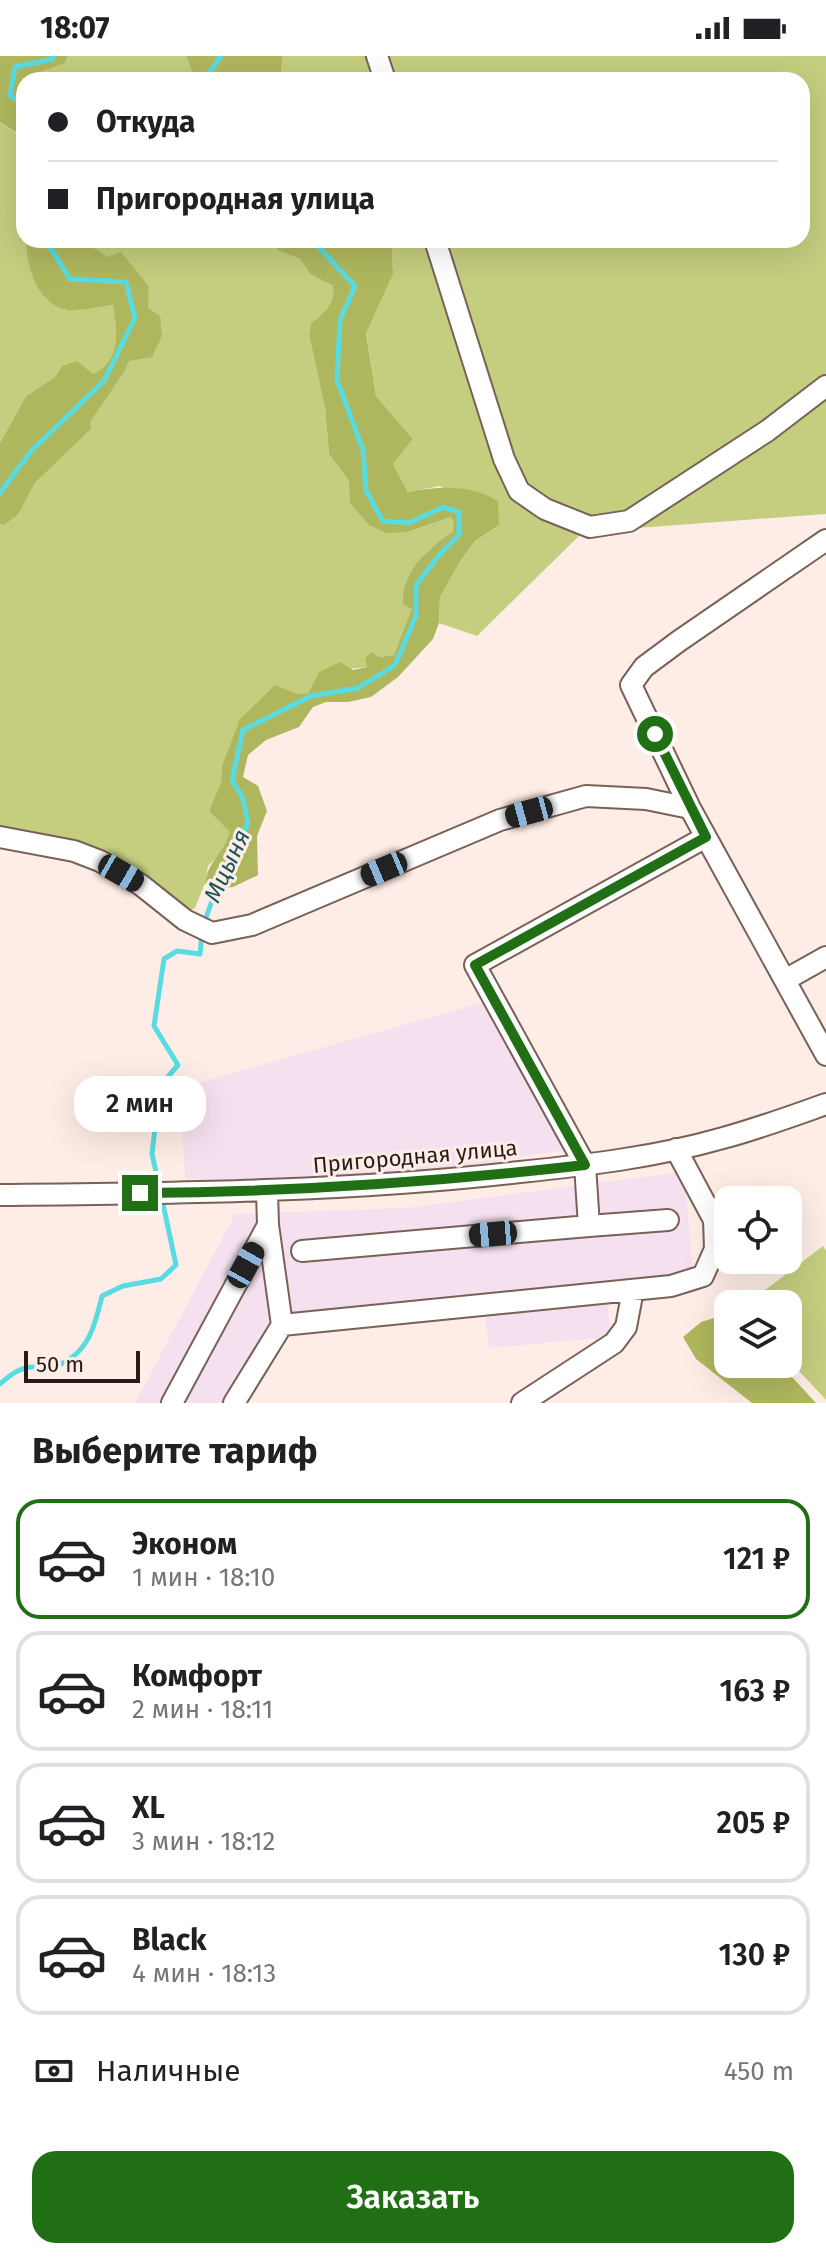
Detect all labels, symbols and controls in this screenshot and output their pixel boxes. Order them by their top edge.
text: 18:07 [40,10,110,46]
text: Откуда [96,104,195,140]
text: Пригородная улица [96,181,375,217]
route start [637,716,673,752]
car [503,794,555,830]
water label: Мцыня [198,825,256,907]
car [357,849,411,889]
car [94,851,148,895]
callout: 2 мин [74,1077,206,1133]
text: 2 мин [106,1088,174,1119]
street label: Пригородная улица [312,1134,518,1179]
route end [122,1175,158,1211]
map controls [714,1186,802,1378]
button: locate [714,1186,802,1274]
car [468,1220,518,1248]
car [224,1238,268,1292]
button: layers [714,1290,802,1378]
scale bar [24,1347,140,1383]
text: 50 m [36,1351,84,1378]
text: Выберите тариф [32,1429,318,1473]
icon: car [36,1523,108,1595]
text: Эконом [132,1526,237,1562]
text: 121 ₽ [723,1541,790,1577]
text: 1 мин · 18:10 [132,1562,275,1593]
icon: car [36,1655,108,1727]
text: Комфорт [132,1658,262,1694]
text: 163 ₽ [720,1673,790,1709]
text: 2 мин · 18:11 [132,1694,273,1725]
icon: car [36,1787,108,1859]
text: XL [132,1790,165,1826]
text: 205 ₽ [717,1805,790,1841]
text: 3 мин · 18:12 [132,1826,275,1857]
icon: car [36,1919,108,1991]
text: Black [132,1922,207,1958]
text: 130 ₽ [719,1937,790,1973]
text: 4 мин · 18:13 [132,1958,276,1989]
icon: cash [32,2049,76,2093]
text: Наличные [96,2053,241,2089]
text: 450 m [724,2056,794,2087]
button: Заказать [32,2151,794,2243]

